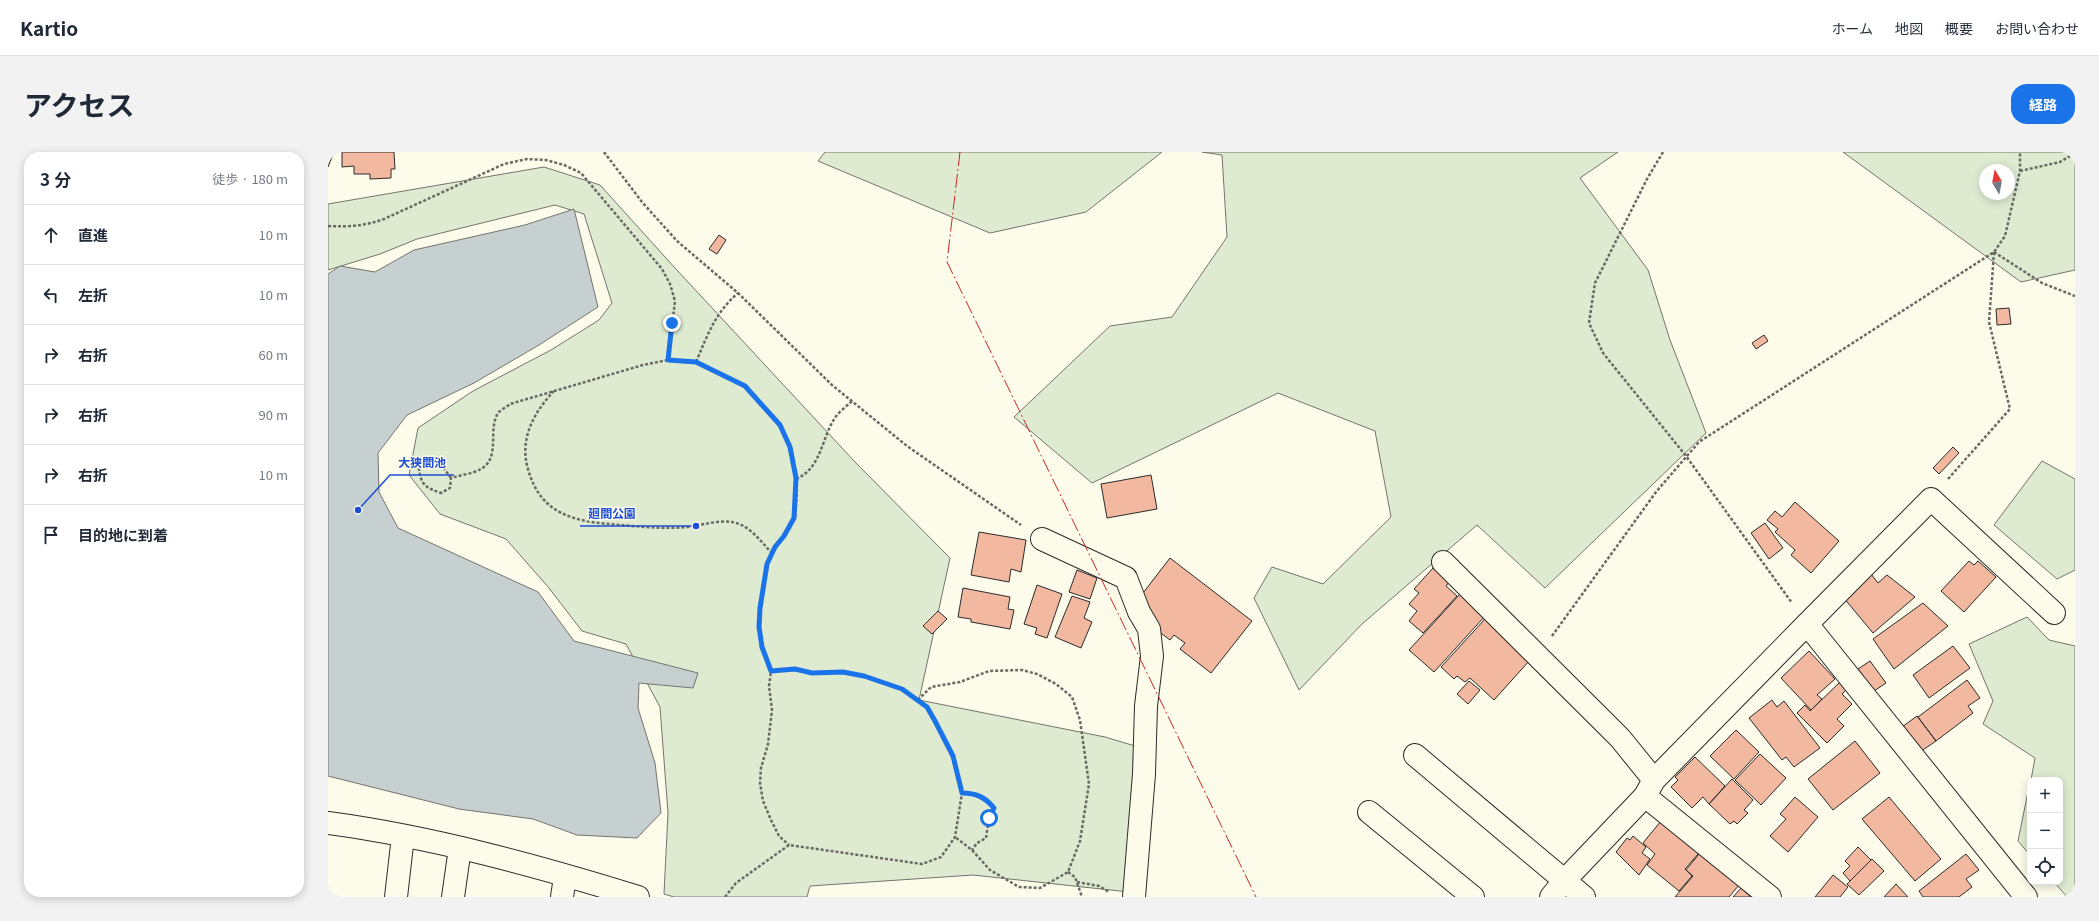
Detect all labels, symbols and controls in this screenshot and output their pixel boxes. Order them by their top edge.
text: Kartio [20,14,78,41]
text: ホーム [1831,18,1873,38]
text: 地図 [1895,18,1923,38]
text: 概要 [1945,18,1973,38]
text: お問い合わせ [1995,18,2079,38]
text: アクセス [24,84,135,124]
button: 経路 [2011,84,2075,124]
north arrow [1979,164,2015,200]
text: 3 分 [40,166,71,191]
text: 徒歩 · 180 m [212,169,288,188]
icon: ahead [40,224,62,246]
text: 直進 [78,224,108,245]
text: 10 m [259,225,288,244]
icon: left [40,284,62,306]
text: 左折 [78,284,108,305]
text: 10 m [259,285,288,304]
route end [663,314,681,332]
icon: right [40,344,62,366]
text: 右折 [78,344,108,365]
text: 60 m [259,345,288,364]
icon: right [40,404,62,426]
text: 右折 [78,404,108,425]
text: 90 m [259,405,288,424]
callout: 大狭間池 [390,451,454,475]
text: 大狭間池 [398,453,446,470]
icon: right [40,464,62,486]
text: 右折 [78,464,108,485]
text: 10 m [259,465,288,484]
callout: 廻間公園 [580,502,644,526]
text: 廻間公園 [588,504,636,521]
icon: arrive [40,524,62,546]
text: 目的地に到着 [78,524,168,545]
map controls [2027,777,2063,885]
button: + [2027,777,2063,813]
route start [980,809,998,827]
button: − [2027,813,2063,849]
button: locate [2027,849,2063,885]

